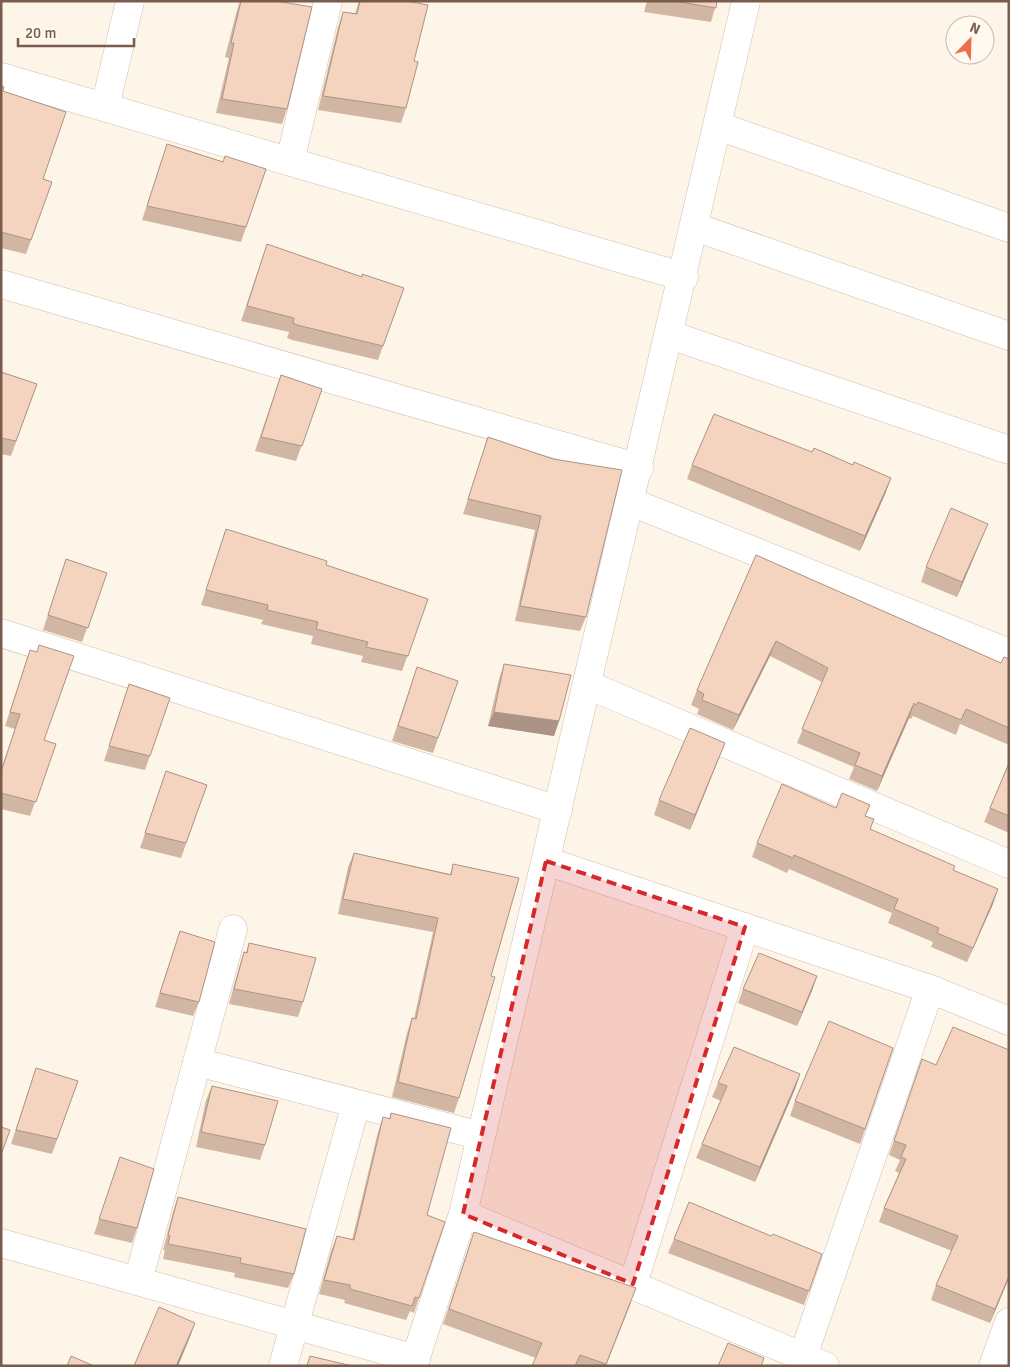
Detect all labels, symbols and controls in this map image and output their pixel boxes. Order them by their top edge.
scale bar [18,15,134,47]
north arrow [945,15,995,65]
text: N [967,19,983,38]
text: 20 m [25,24,56,42]

